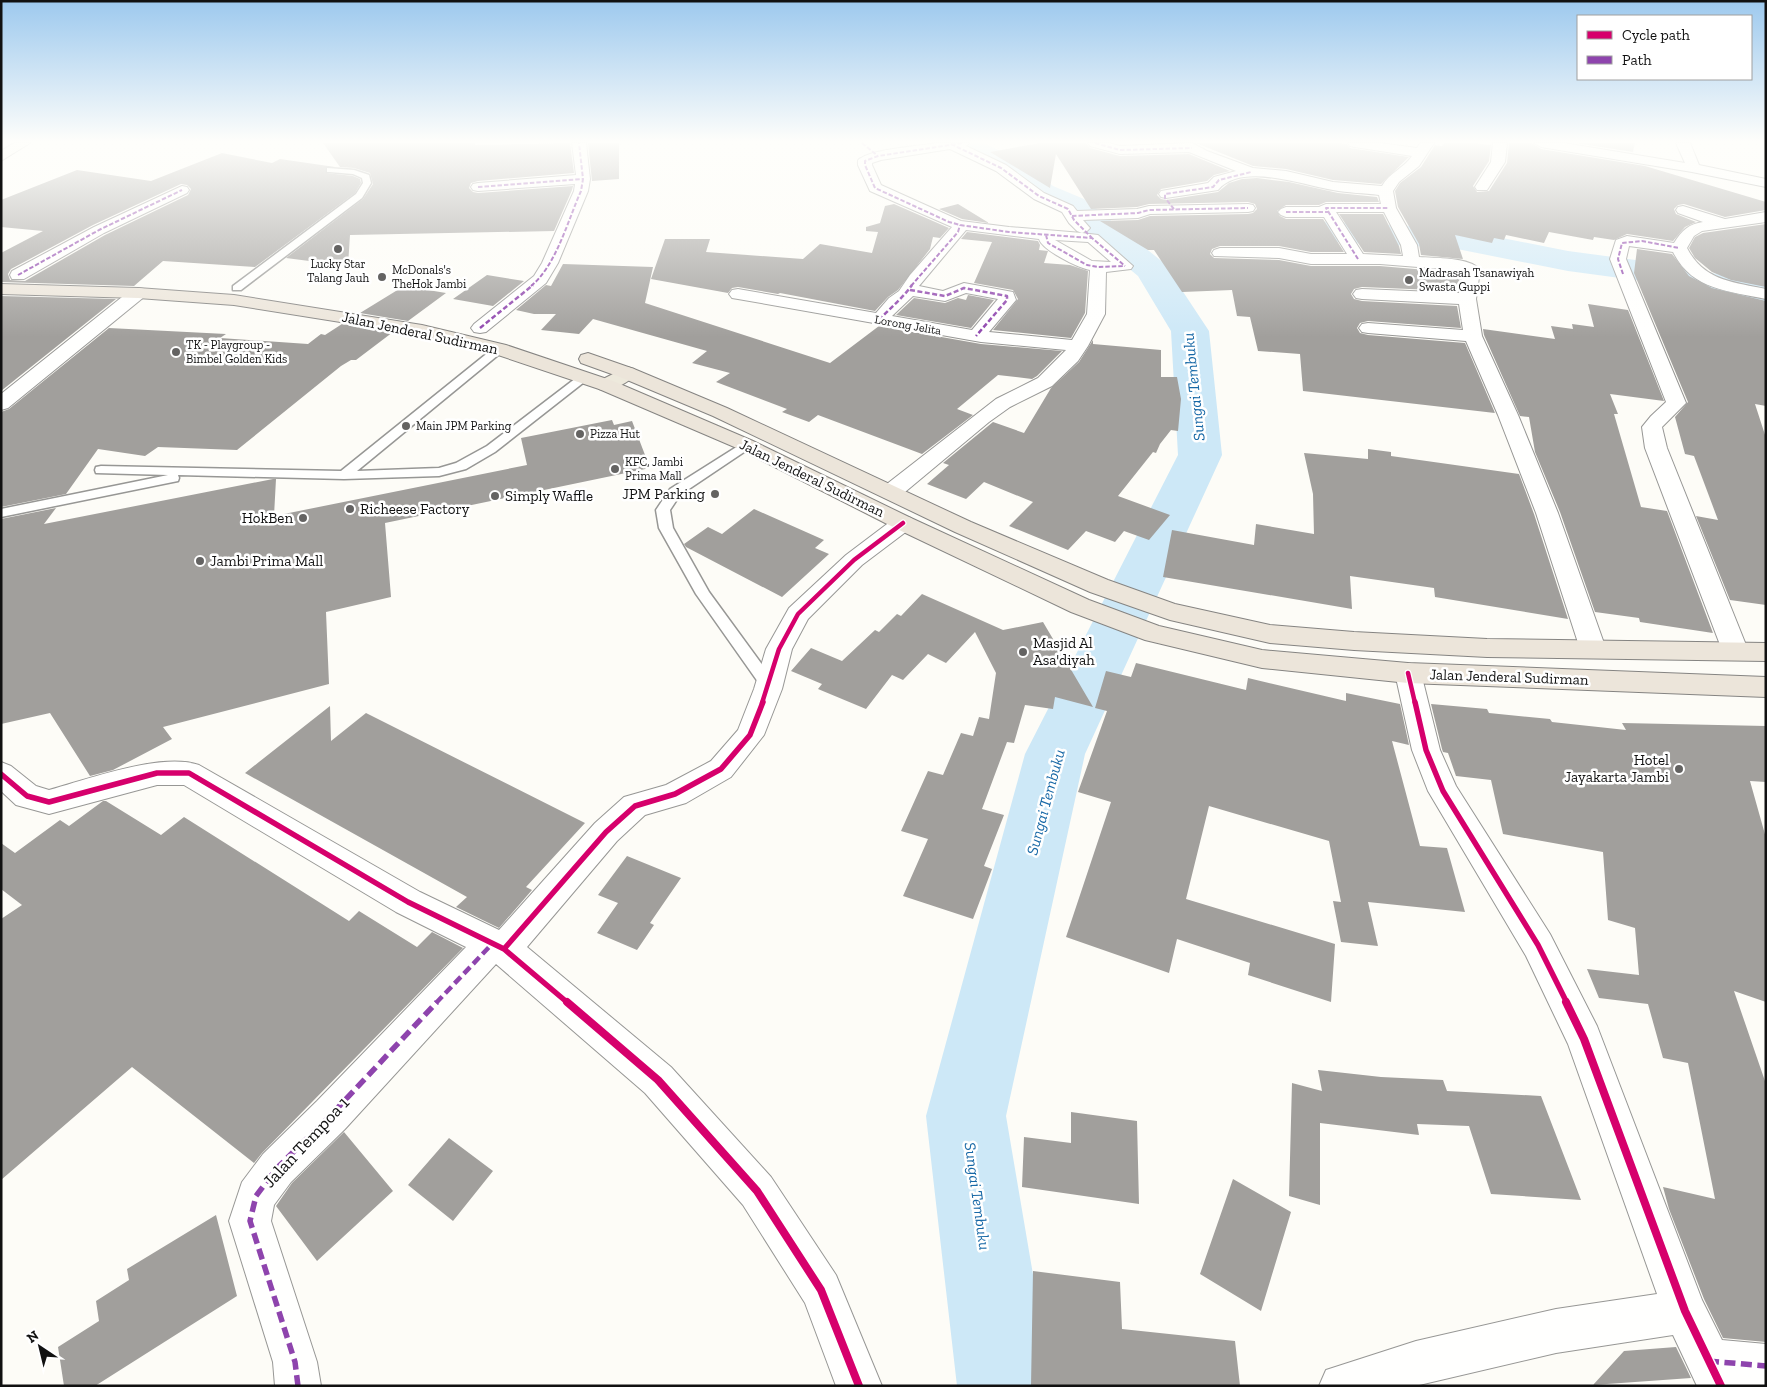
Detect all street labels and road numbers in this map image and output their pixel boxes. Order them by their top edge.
street label: Jalan Jenderal Sudirman [340,308,500,358]
street label: Lorong Jelita [874,312,943,338]
street label: Jalan Jenderal Sudirman [737,435,888,521]
street label: Jalan Jenderal Sudirman [1429,665,1589,689]
street label: Jalan Tempoa 1 [258,1092,354,1192]

